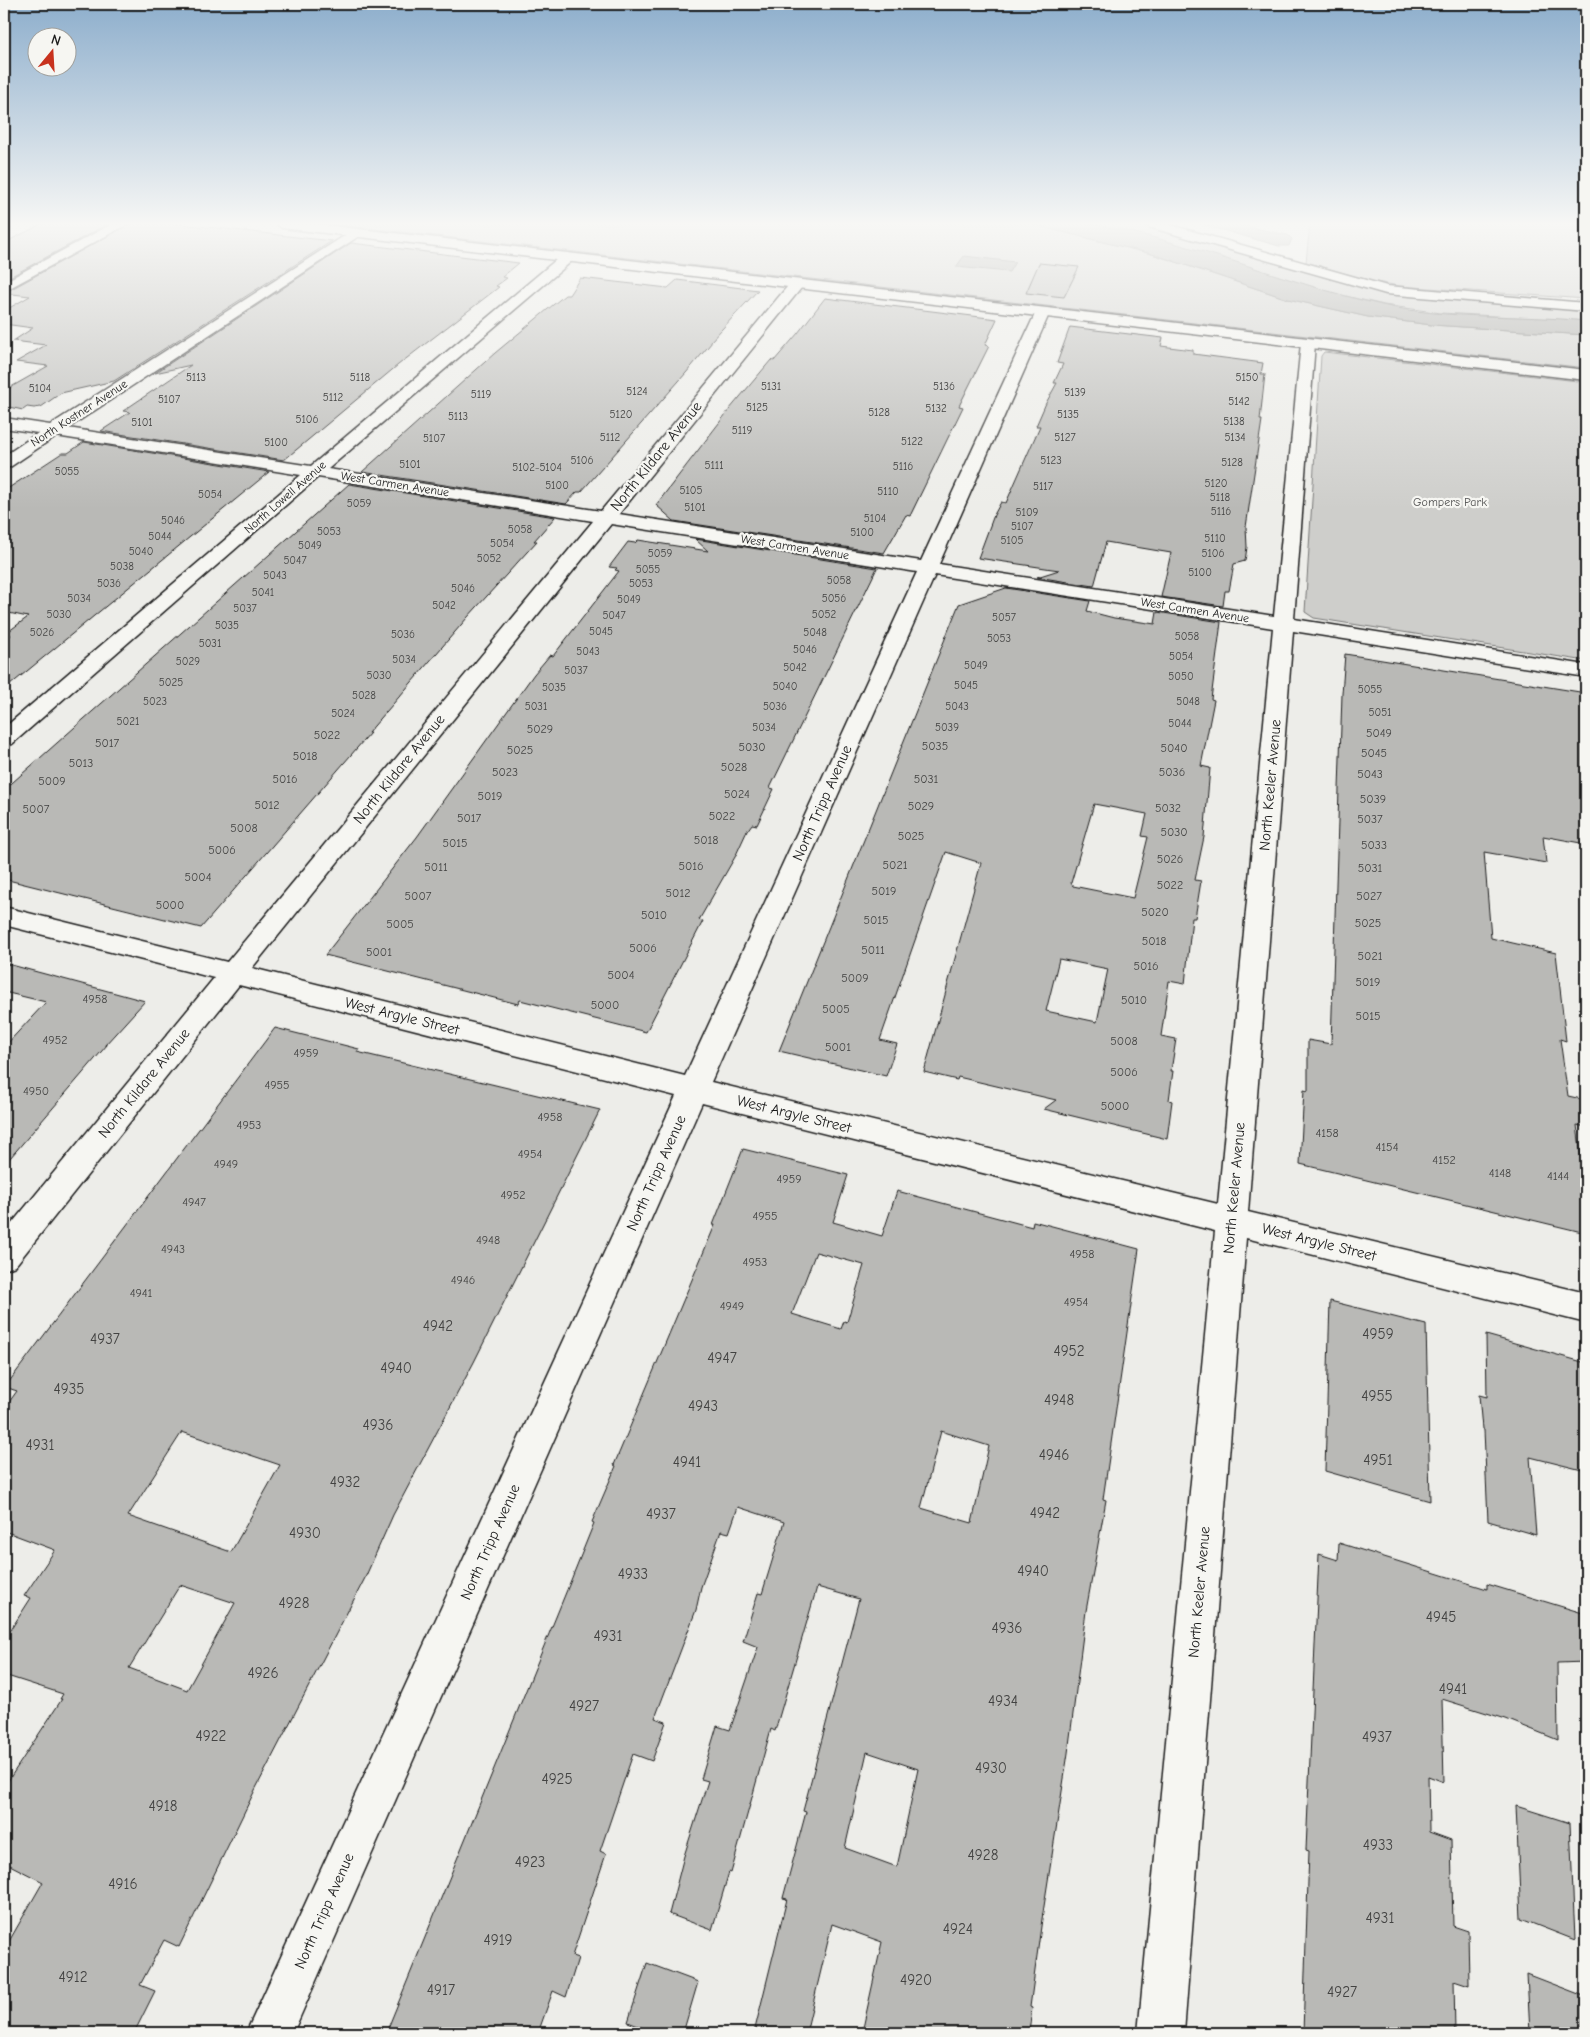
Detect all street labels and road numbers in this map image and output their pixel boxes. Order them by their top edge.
street label: North Kostner Avenue [28,377,130,449]
street label: North Kildare Avenue [606,397,706,514]
street label: North Lowell Avenue [241,458,329,536]
street label: West Carmen Avenue [340,469,450,499]
street label: West Carmen Avenue [740,532,850,562]
street label: West Carmen Avenue [1140,595,1250,625]
street label: North Kildare Avenue [349,710,449,827]
street label: North Keeler Avenue [1255,718,1285,852]
street label: North Tripp Avenue [788,742,856,864]
street label: West Argyle Street [343,993,462,1039]
street label: North Kildare Avenue [94,1024,194,1141]
street label: West Argyle Street [735,1091,854,1137]
street label: North Tripp Avenue [622,1112,690,1234]
street label: North Keeler Avenue [1219,1121,1249,1255]
street label: West Argyle Street [1260,1219,1379,1265]
street label: North Tripp Avenue [456,1481,524,1603]
street label: North Keeler Avenue [1184,1525,1214,1659]
street label: North Tripp Avenue [290,1850,358,1972]

